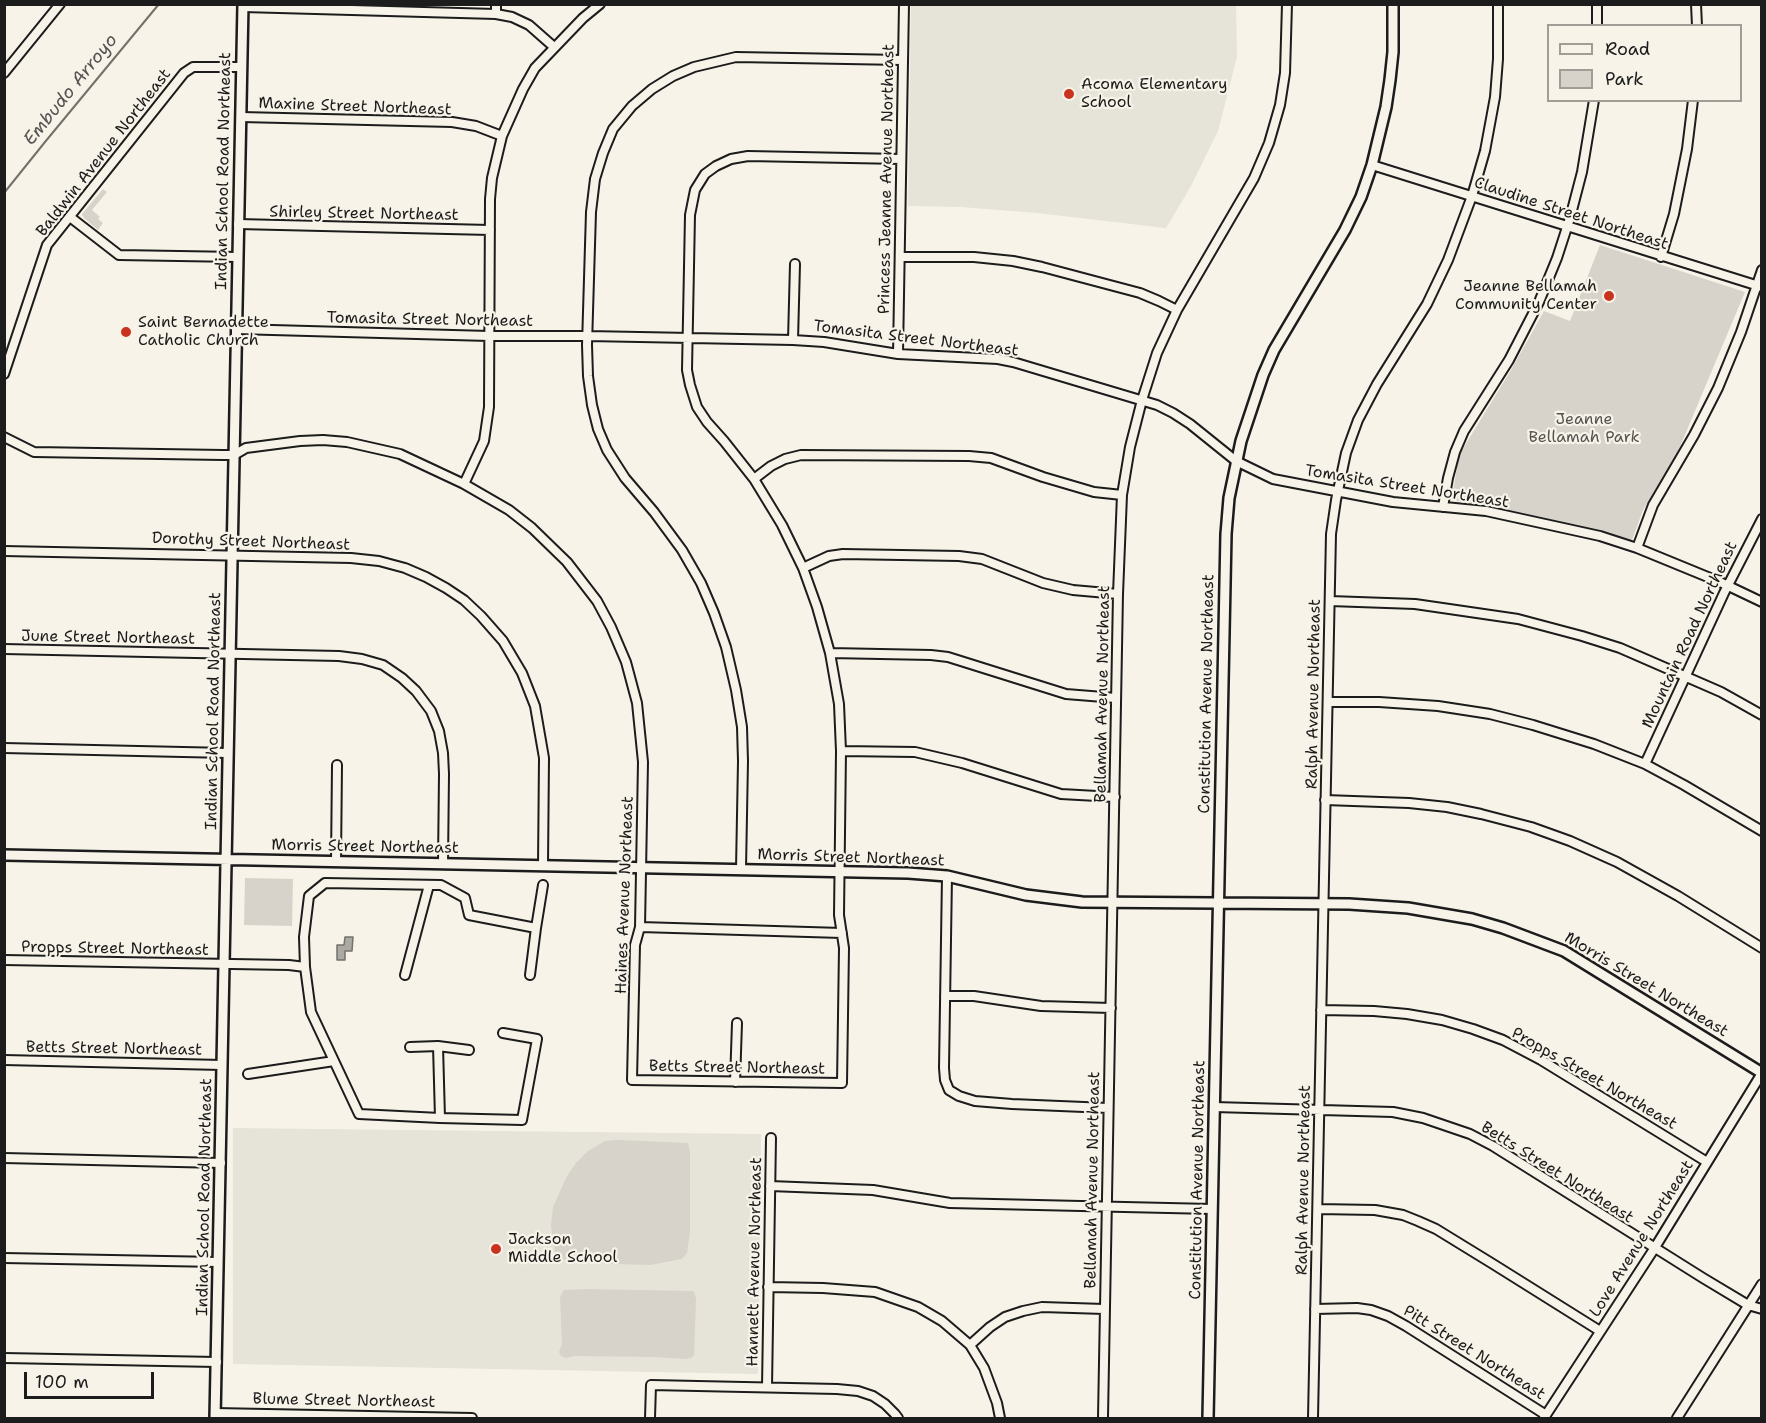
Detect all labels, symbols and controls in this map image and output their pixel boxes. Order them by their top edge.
legend [1547,24,1742,102]
water label: Embudo Arroyo [20,30,122,150]
text: Road [1605,37,1650,61]
street label: Princess Jeanne Avenue Northeast [875,44,899,314]
street label: Indian School Road Northeast [212,52,236,290]
street label: Baldwin Avenue Northeast [33,65,175,241]
text: Park [1605,67,1644,91]
place label: Acoma Elementary School [1081,75,1227,113]
marker: Acoma Elementary School [1062,87,1076,101]
street label: Maxine Street Northeast [258,94,452,120]
street label: Claudine Street Northeast [1471,173,1671,255]
street label: Shirley Street Northeast [269,203,459,225]
place label: Jeanne Bellamah Community Center [1455,277,1597,315]
marker: Jeanne Bellamah Community Center [1602,289,1616,303]
street label: Tomasita Street Northeast [327,309,533,331]
place label: Saint Bernadette Catholic Church [138,313,269,351]
street label: Tomasita Street Northeast [812,317,1020,361]
marker: Saint Bernadette Catholic Church [119,325,133,339]
park label: Jeanne Bellamah Park [1528,410,1640,448]
street label: Tomasita Street Northeast [1304,461,1510,513]
street label: Dorothy Street Northeast [152,529,350,555]
street label: Mountain Road Northeast [1638,539,1742,731]
street label: Constitution Avenue Northeast [1195,574,1219,814]
street label: Bellamah Avenue Northeast [1092,585,1114,803]
street label: Indian School Road Northeast [202,592,226,830]
street label: Ralph Avenue Northeast [1303,599,1325,789]
street label: June Street Northeast [21,627,195,649]
street label: Haines Avenue Northeast [612,796,638,994]
street label: Morris Street Northeast [271,836,459,858]
street label: Morris Street Northeast [757,845,945,871]
street label: Morris Street Northeast [1561,928,1731,1042]
street label: Propps Street Northeast [21,938,209,960]
street label: Propps Street Northeast [1508,1024,1680,1134]
street label: Betts Street Northeast [26,1038,202,1060]
street label: Betts Street Northeast [649,1057,825,1079]
street label: Constitution Avenue Northeast [1186,1060,1210,1300]
street label: Bellamah Avenue Northeast [1082,1071,1104,1289]
street label: Indian School Road Northeast [193,1078,217,1316]
street label: Ralph Avenue Northeast [1293,1085,1315,1275]
street label: Betts Street Northeast [1477,1118,1637,1228]
street label: Hannett Avenue Northeast [744,1157,766,1367]
street label: Love Avenue Northeast [1586,1157,1698,1321]
place label: Jackson Middle School [508,1230,617,1268]
marker: Jackson Middle School [489,1242,503,1256]
street label: Pitt Street Northeast [1399,1301,1549,1405]
scale bar [27,1360,158,1398]
text: 100 m [35,1370,89,1394]
street label: Blume Street Northeast [252,1390,436,1412]

